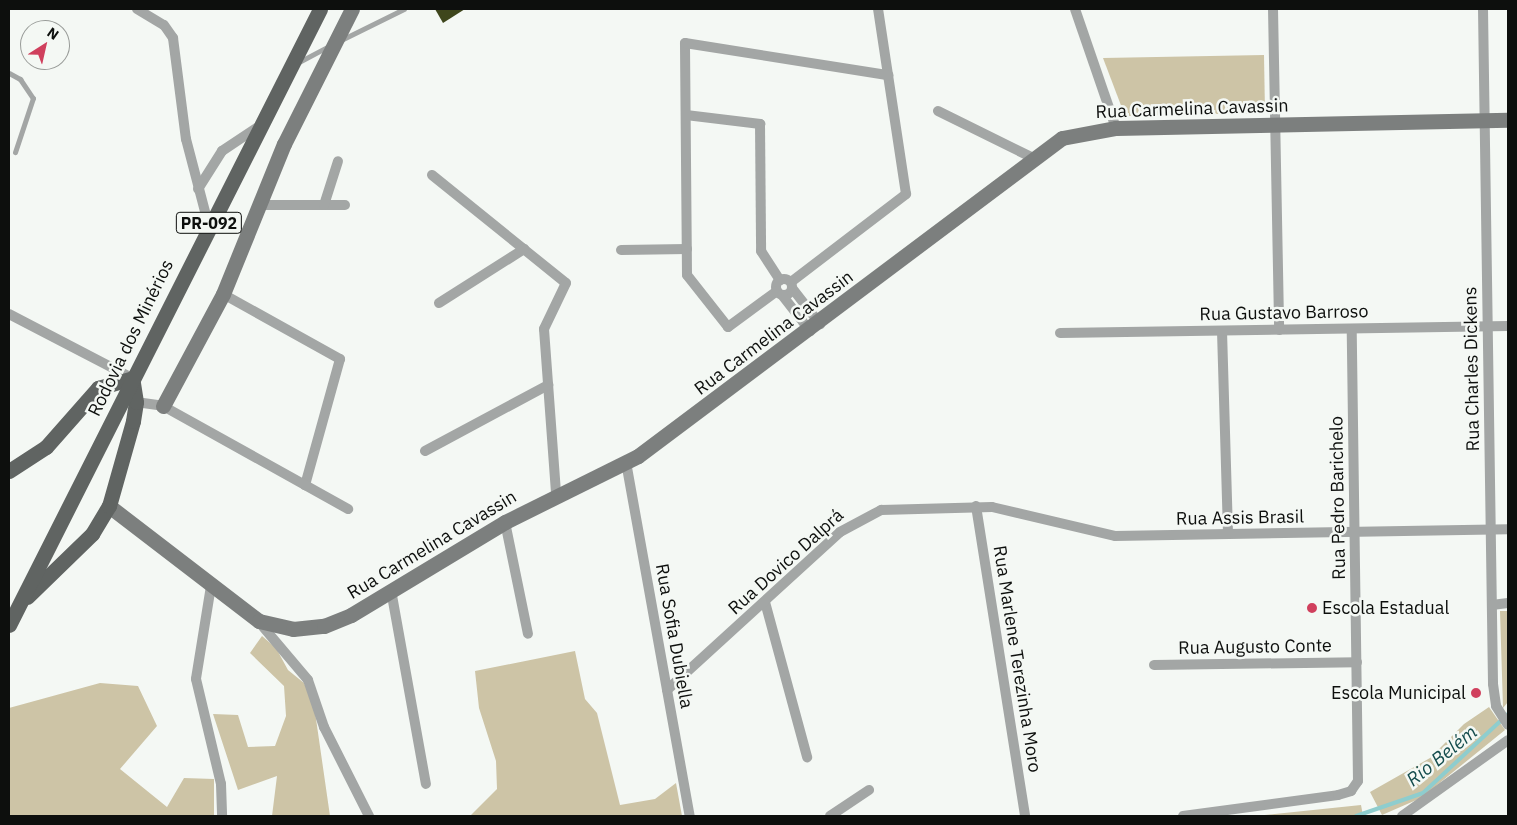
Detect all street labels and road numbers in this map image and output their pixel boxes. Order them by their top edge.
street label: Rua Carmelina Cavassin [1095,95,1289,123]
road number: PR-092 [175,210,243,237]
street label: Rodovia dos Minérios [84,256,178,420]
street label: Rua Carmelina Cavassin [690,266,858,400]
street label: Rua Charles Dickens [1460,286,1484,452]
street label: Rua Gustavo Barroso [1199,301,1369,325]
street label: Rua Pedro Barichelo [1326,416,1350,580]
street label: Rua Carmelina Cavassin [344,486,520,604]
street label: Rua Dovico Dalprá [724,505,848,619]
street label: Rua Assis Brasil [1176,506,1304,530]
street label: Rua Marlene Terezinha Moro [988,544,1046,774]
street label: Rua Sofia Dubiella [651,562,697,710]
street label: Rua Augusto Conte [1178,635,1332,659]

